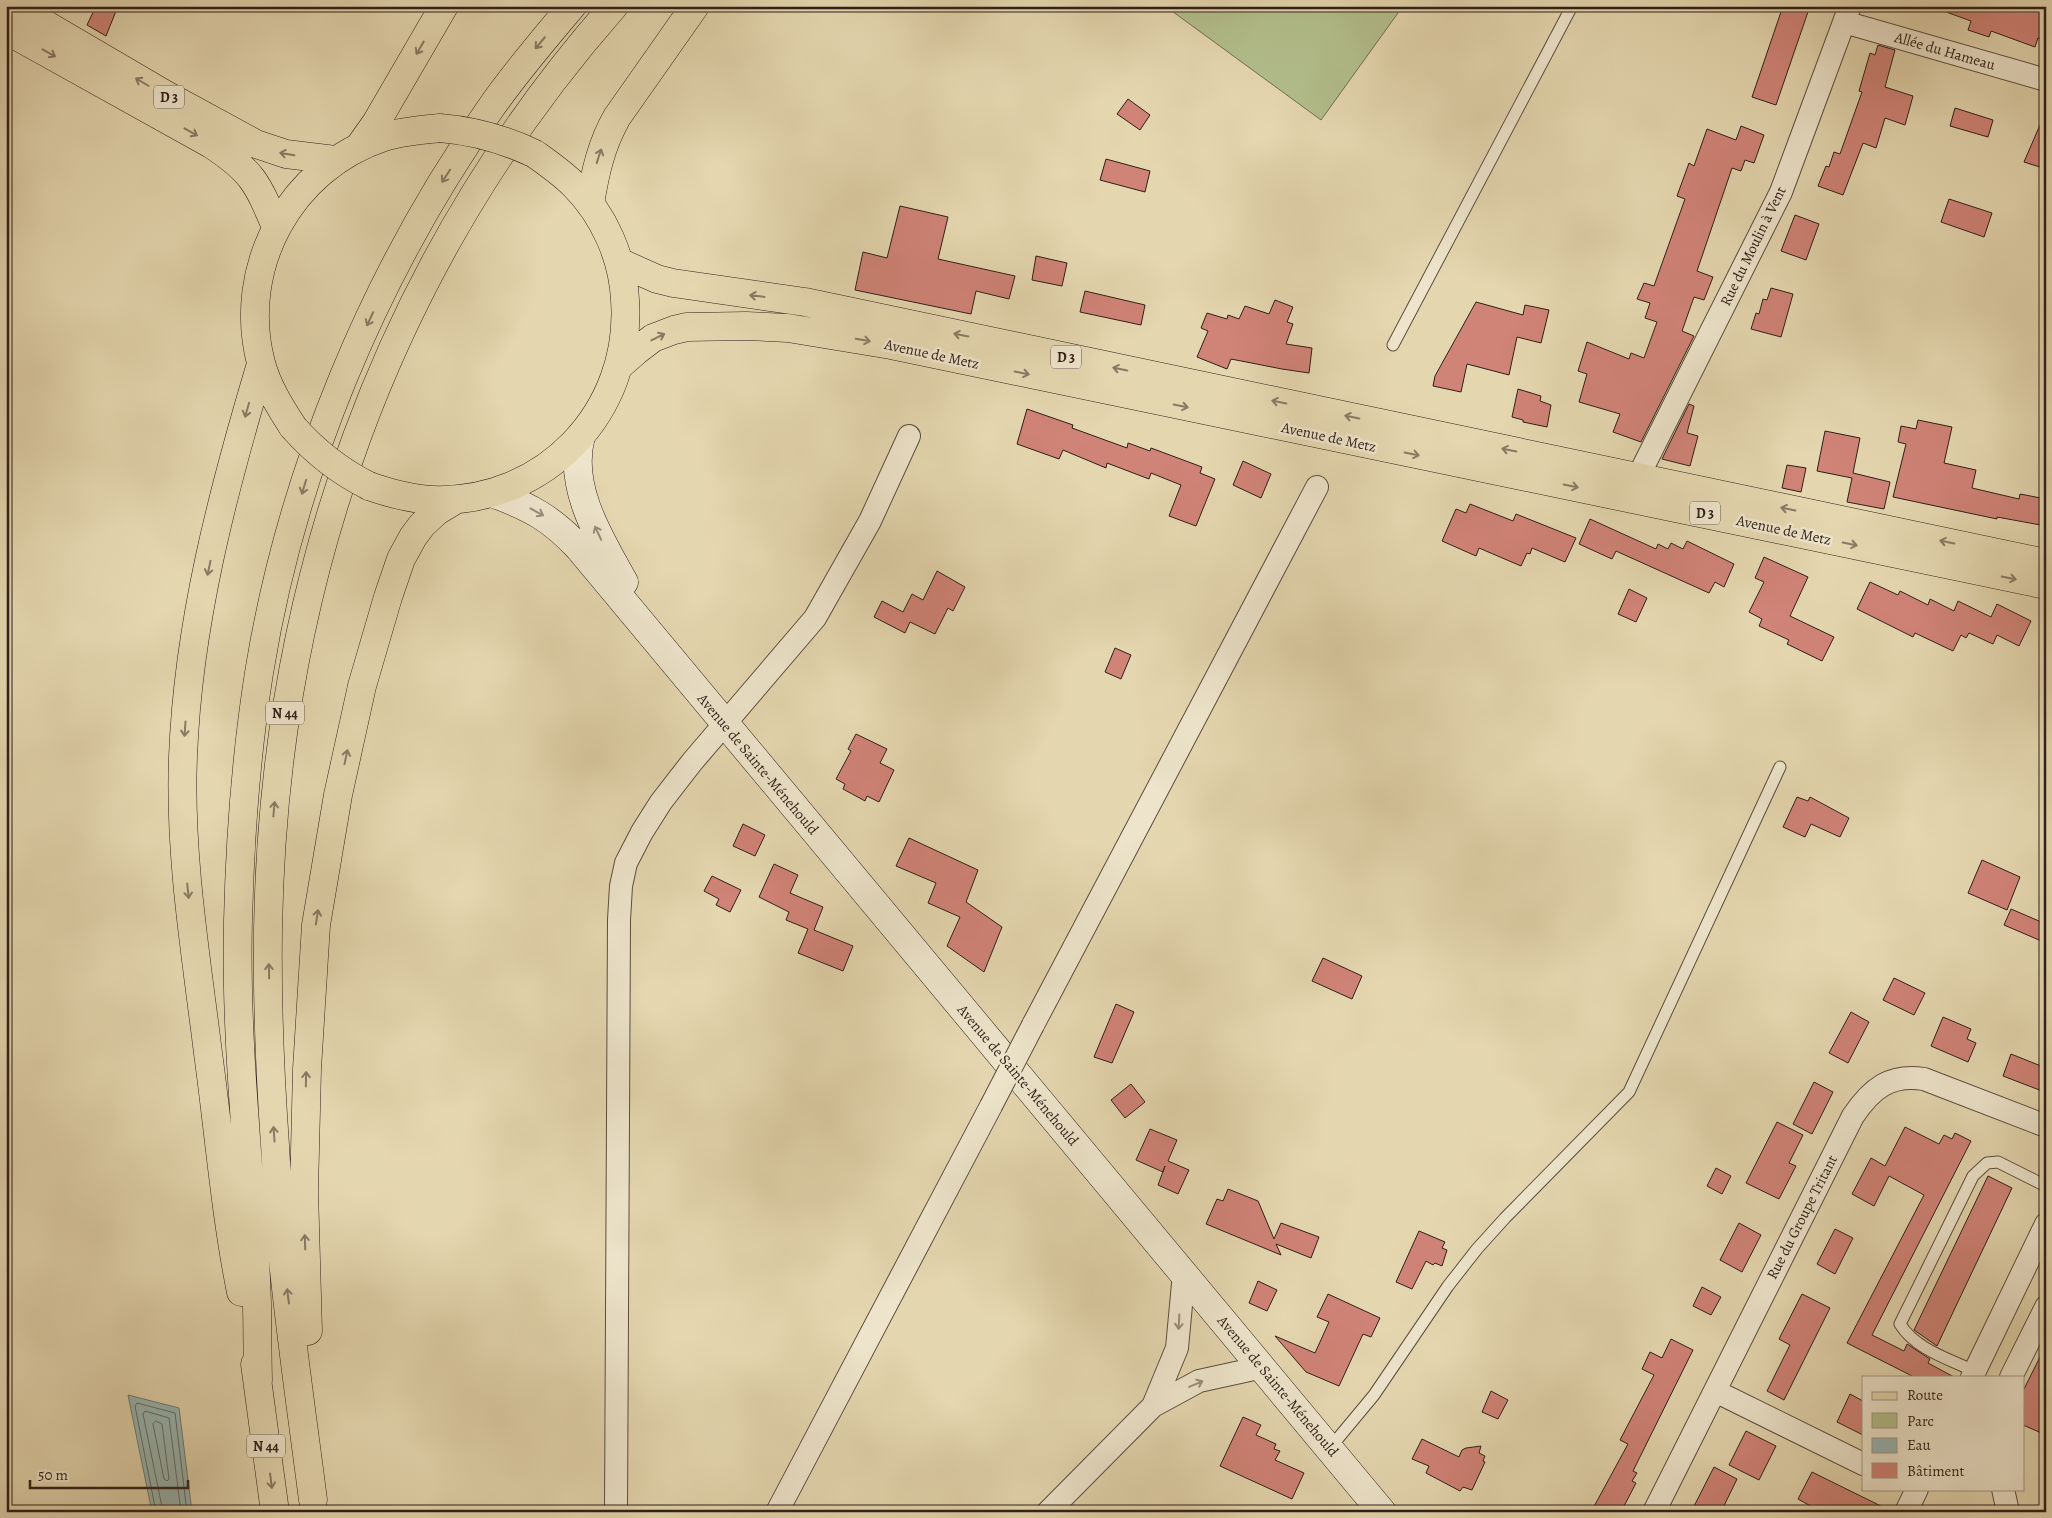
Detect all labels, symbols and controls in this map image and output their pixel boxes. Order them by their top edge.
street label: Allée du Hameau [1891,27,1998,75]
one-way arrow [534,37,546,50]
one-way arrow [414,41,424,55]
one-way arrow [41,49,56,58]
one-way arrow [136,76,150,86]
road number: D 3 [154,85,184,108]
one-way arrow [183,128,197,138]
one-way arrow [280,148,296,158]
one-way arrow [595,149,605,165]
one-way arrow [441,169,451,183]
street label: Rue du Moulin à Vent [1715,183,1791,309]
one-way arrow [749,291,765,301]
one-way arrow [364,311,374,326]
one-way arrow [953,330,969,339]
one-way arrow [650,332,665,341]
street label: Avenue de Metz [882,334,981,374]
one-way arrow [855,336,871,346]
road number: D 3 [1051,346,1081,368]
one-way arrow [1112,363,1128,373]
one-way arrow [1014,368,1030,378]
one-way arrow [1271,397,1287,406]
one-way arrow [242,402,252,418]
one-way arrow [1173,402,1189,411]
one-way arrow [1345,412,1361,422]
street label: Avenue de Metz [1279,417,1378,457]
one-way arrow [1501,445,1517,454]
one-way arrow [1403,449,1419,459]
one-way arrow [299,478,309,494]
one-way arrow [1562,482,1578,491]
road number: D 3 [1690,502,1720,524]
one-way arrow [1780,504,1796,513]
one-way arrow [529,508,544,517]
street label: Avenue de Metz [1734,510,1833,550]
one-way arrow [593,526,602,541]
one-way arrow [1939,537,1955,546]
one-way arrow [1841,540,1857,549]
one-way arrow [203,560,213,576]
one-way arrow [2000,573,2016,583]
street label: Avenue de Sainte-Ménehould [692,688,824,840]
road number: N 44 [266,701,304,724]
one-way arrow [180,720,189,736]
one-way arrow [342,750,351,766]
one-way arrow [270,801,279,817]
one-way arrow [184,882,193,898]
one-way arrow [313,909,323,925]
one-way arrow [264,964,273,980]
street label: Avenue de Sainte-Ménehould [952,999,1084,1151]
one-way arrow [302,1071,311,1087]
one-way arrow [270,1126,279,1142]
street label: Rue du Groupe Tritant [1762,1151,1842,1283]
one-way arrow [301,1234,310,1250]
one-way arrow [283,1288,293,1304]
street label: Avenue de Sainte-Ménehould [1212,1310,1344,1462]
one-way arrow [1174,1313,1183,1329]
legend [1862,1376,2024,1490]
one-way arrow [1188,1378,1203,1388]
text: Route [1907,1385,1943,1405]
text: Parc [1907,1411,1934,1431]
road number: N 44 [247,1434,285,1458]
text: Eau [1907,1435,1932,1455]
scale bar [30,1458,188,1490]
text: Bâtiment [1907,1461,1965,1481]
text: 50 m [38,1465,68,1485]
one-way arrow [266,1472,276,1488]

